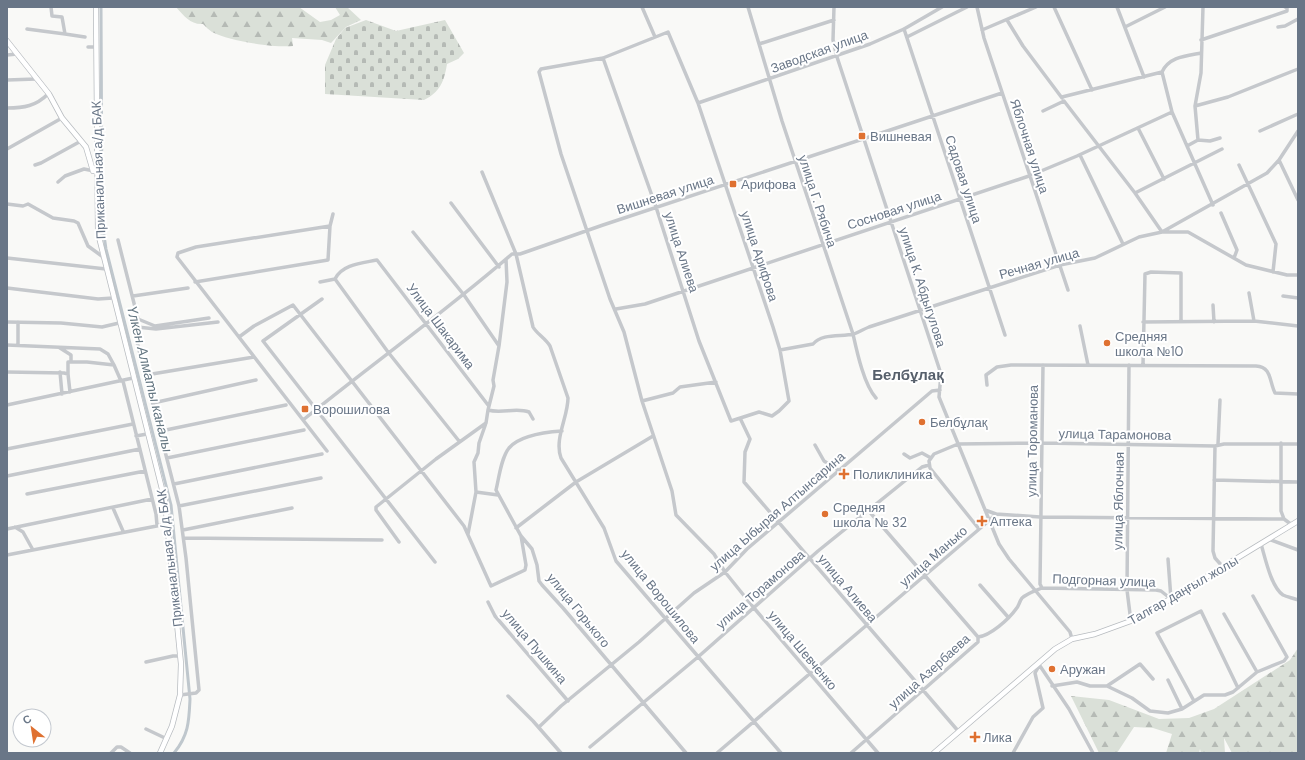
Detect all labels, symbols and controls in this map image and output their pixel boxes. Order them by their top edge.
street label: Заводская улица [768,26,871,77]
street label: Яблочная улица [1006,97,1053,196]
street label: Приканальная а/д БАК [88,100,109,240]
place label: Вишневая [870,128,932,145]
marker: Вишневая [857,131,867,141]
street label: Садовая улица [941,133,986,226]
street label: улица Г. Рябича [795,153,841,250]
street label: Вишневая улица [614,171,717,218]
place label: Арифова [741,176,797,193]
marker: Арифова [728,179,738,189]
street label: Сосновая улица [845,187,944,234]
street label: улица Арифова [737,209,782,304]
street label: улица Алиева [660,210,703,295]
street label: улица К. Абдыгулова [895,225,950,350]
street label: Речная улица [997,244,1082,283]
street label: Улица Шакарима [403,280,479,373]
water label: Үлкен Алматы каналы [123,304,177,455]
place label: Средняя школа №10 [1115,328,1183,360]
marker: Средняя школа №10 [1102,338,1112,348]
district label: Белбұлақ [872,365,944,385]
street label: улица Тороманова [1023,384,1042,497]
place label: Ворошилова [313,401,391,418]
marker: Ворошилова [300,404,310,414]
place label: Белбұлақ [930,414,988,431]
marker: Белбұлақ [917,417,927,427]
street label: улица Тарамонова [1058,425,1172,444]
street label: улица Ыбырая Алтынсарина [706,447,849,575]
street label: улица Яблочная [1109,452,1128,550]
place label: Поликлиника [853,466,933,483]
marker: Поликлиника [838,468,850,480]
street label: Приканальная а/д БАК [153,488,186,628]
place label: Средняя школа № 32 [833,499,907,531]
marker: Средняя школа № 32 [820,509,830,519]
place label: Аптека [990,513,1033,530]
marker: Аптека [977,516,987,526]
street label: улица Манько [896,522,971,590]
street label: улица Ворошилова [617,546,704,647]
street label: улица Торамонова [712,546,809,633]
street label: улица Алиева [814,551,882,627]
street label: Талғар даңғыл жолы [1125,552,1241,629]
street label: улица Горького [543,569,614,651]
street label: Подгорная улица [1052,570,1157,591]
street label: улица Пушкина [498,605,571,688]
street label: улица Шевченко [764,607,841,694]
street label: улица Азербаева [885,630,974,712]
place label: Аружан [1060,661,1106,678]
marker: Аружан [1047,664,1057,674]
north arrow [12,708,52,748]
text: С [20,711,34,727]
place label: Лика [983,729,1013,746]
marker: Лика [970,732,980,742]

